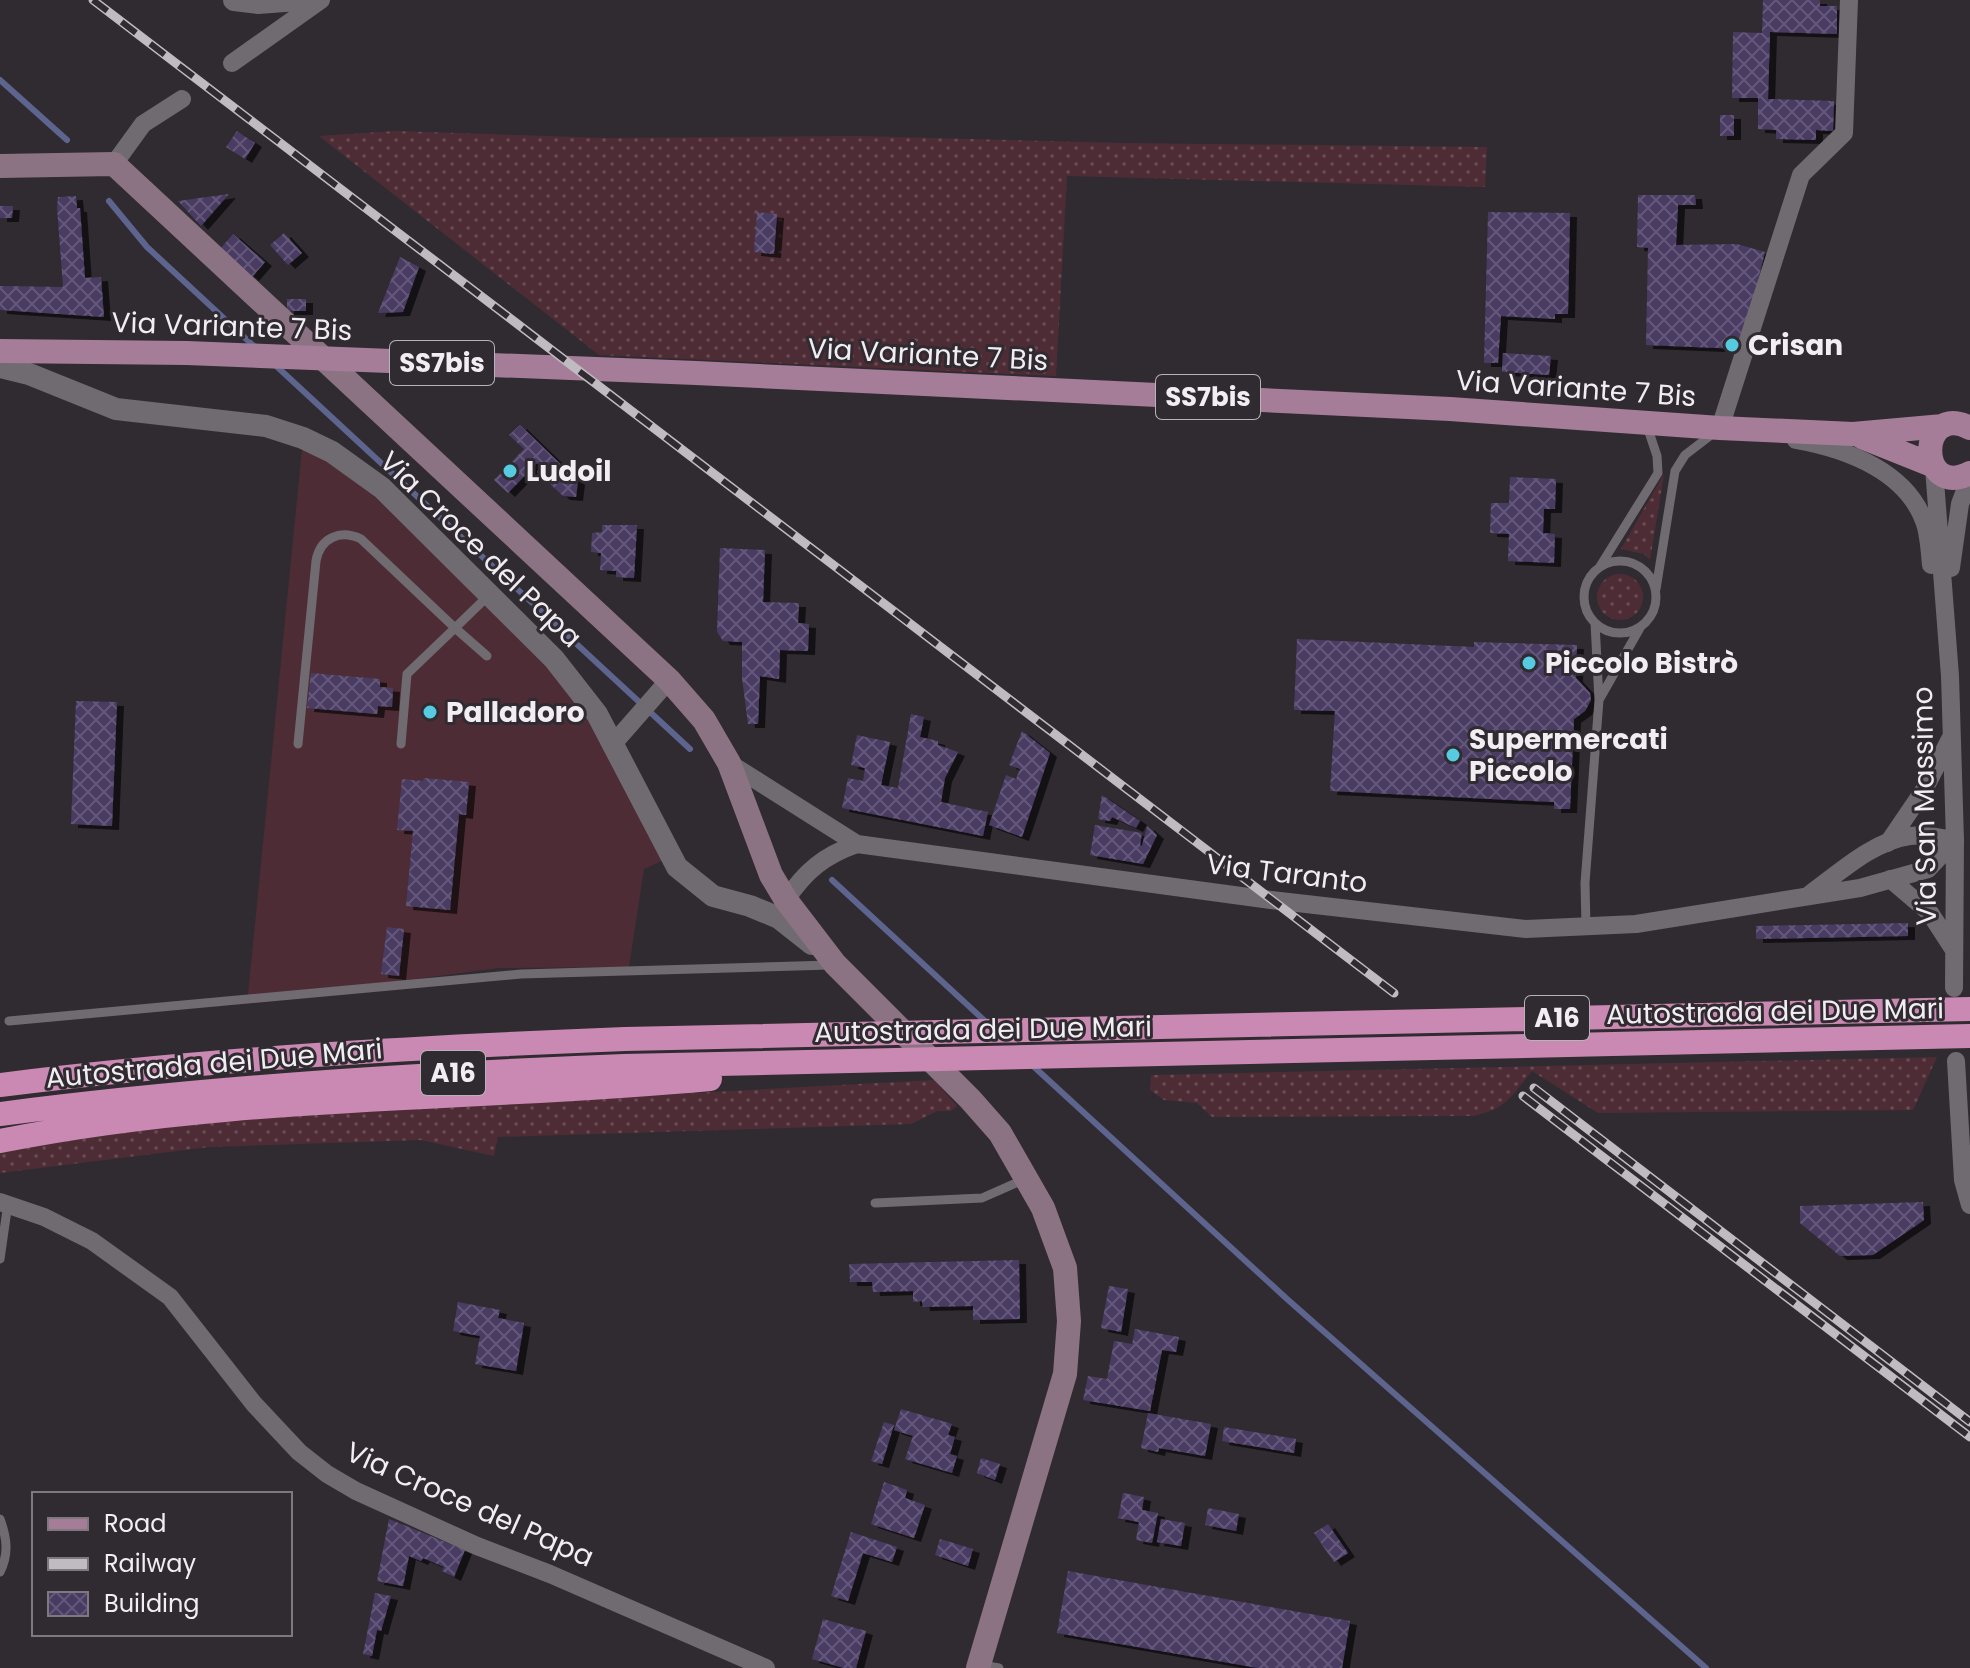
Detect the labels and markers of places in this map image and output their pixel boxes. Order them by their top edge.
place label: Crisan [1748,326,1843,365]
marker: Crisan [1723,336,1741,354]
place label: Ludoil [526,452,612,491]
marker: Ludoil [501,462,519,480]
place label: Piccolo Bistrò [1545,644,1738,683]
marker: Piccolo Bistrò [1520,654,1538,672]
place label: Palladoro [446,693,585,732]
marker: Palladoro [421,703,439,721]
place label: Supermercati Piccolo [1469,720,1668,791]
marker: Supermercati Piccolo [1444,746,1462,764]

